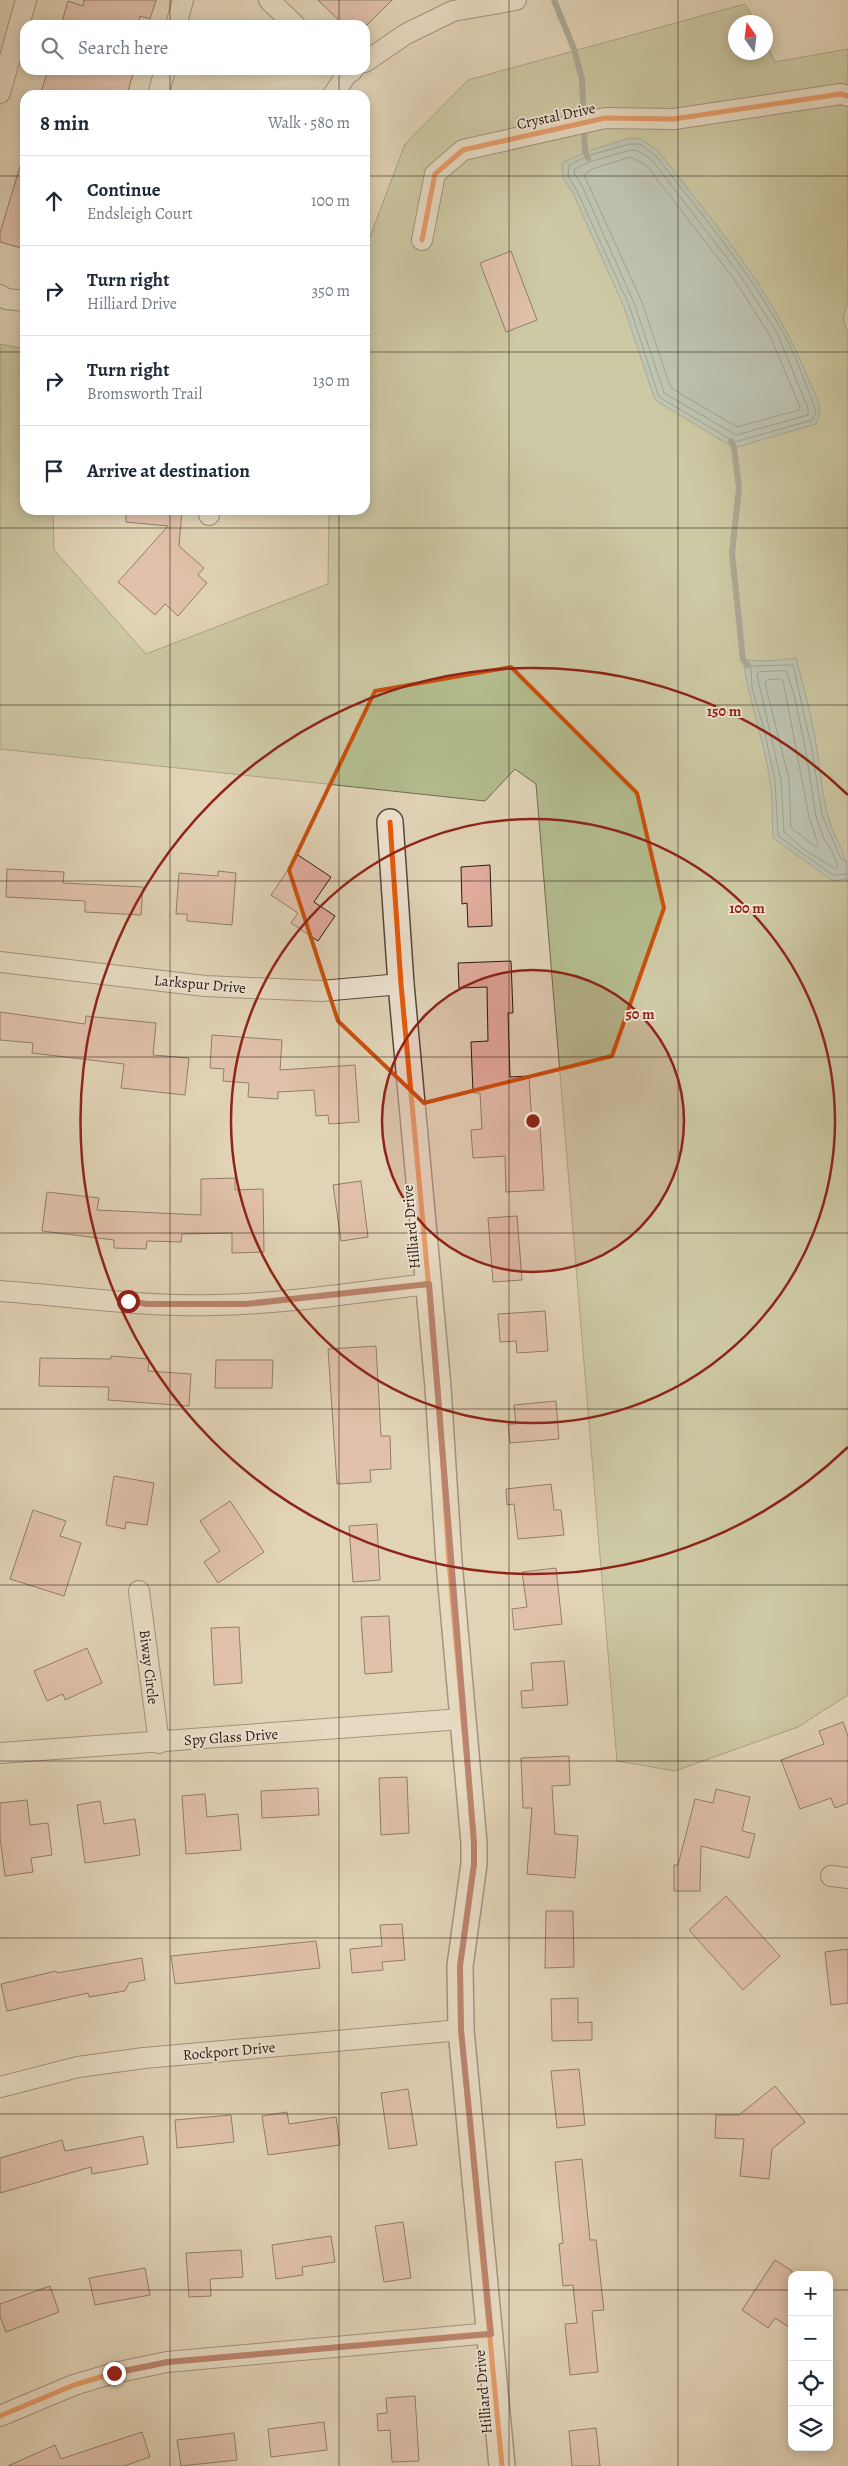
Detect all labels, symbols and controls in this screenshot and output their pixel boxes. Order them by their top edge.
north arrow [728,15,773,60]
search box [20,20,370,75]
icon: search [38,34,66,62]
text: Search here [78,35,168,61]
street label: Crystal Drive [515,98,597,134]
text: 8 min [40,109,89,137]
text: Walk · 580 m [268,112,350,134]
text: Continue [87,177,161,203]
icon: ahead [40,187,68,215]
text: 100 m [311,190,350,212]
text: Endsleigh Court [87,203,193,225]
text: Turn right [87,267,169,293]
icon: right [40,277,68,305]
text: 350 m [311,280,350,302]
text: Hilliard Drive [87,293,177,315]
text: Turn right [87,357,169,383]
icon: right [40,367,68,395]
text: 130 m [313,370,350,392]
text: Bromsworth Trail [87,383,202,405]
icon: arrive [40,457,68,485]
text: Arrive at destination [87,458,250,484]
text: 150 m [707,701,742,721]
text: 100 m [729,898,765,918]
street label: Larkspur Drive [153,970,247,998]
text: 50 m [625,1004,655,1024]
centre of rings [524,1112,542,1130]
street label: Hilliard Drive [397,1184,425,1270]
route start [117,1290,140,1313]
street label: Biway Circle [134,1628,164,1706]
street label: Spy Glass Drive [183,1724,279,1750]
street label: Rockport Drive [182,2037,276,2065]
map controls [788,2271,833,2451]
button: + [788,2271,833,2316]
button: − [788,2316,833,2361]
street label: Hilliard Drive [469,2349,497,2435]
button: locate [788,2361,833,2406]
route end [103,2362,126,2385]
button: layers [788,2406,833,2451]

